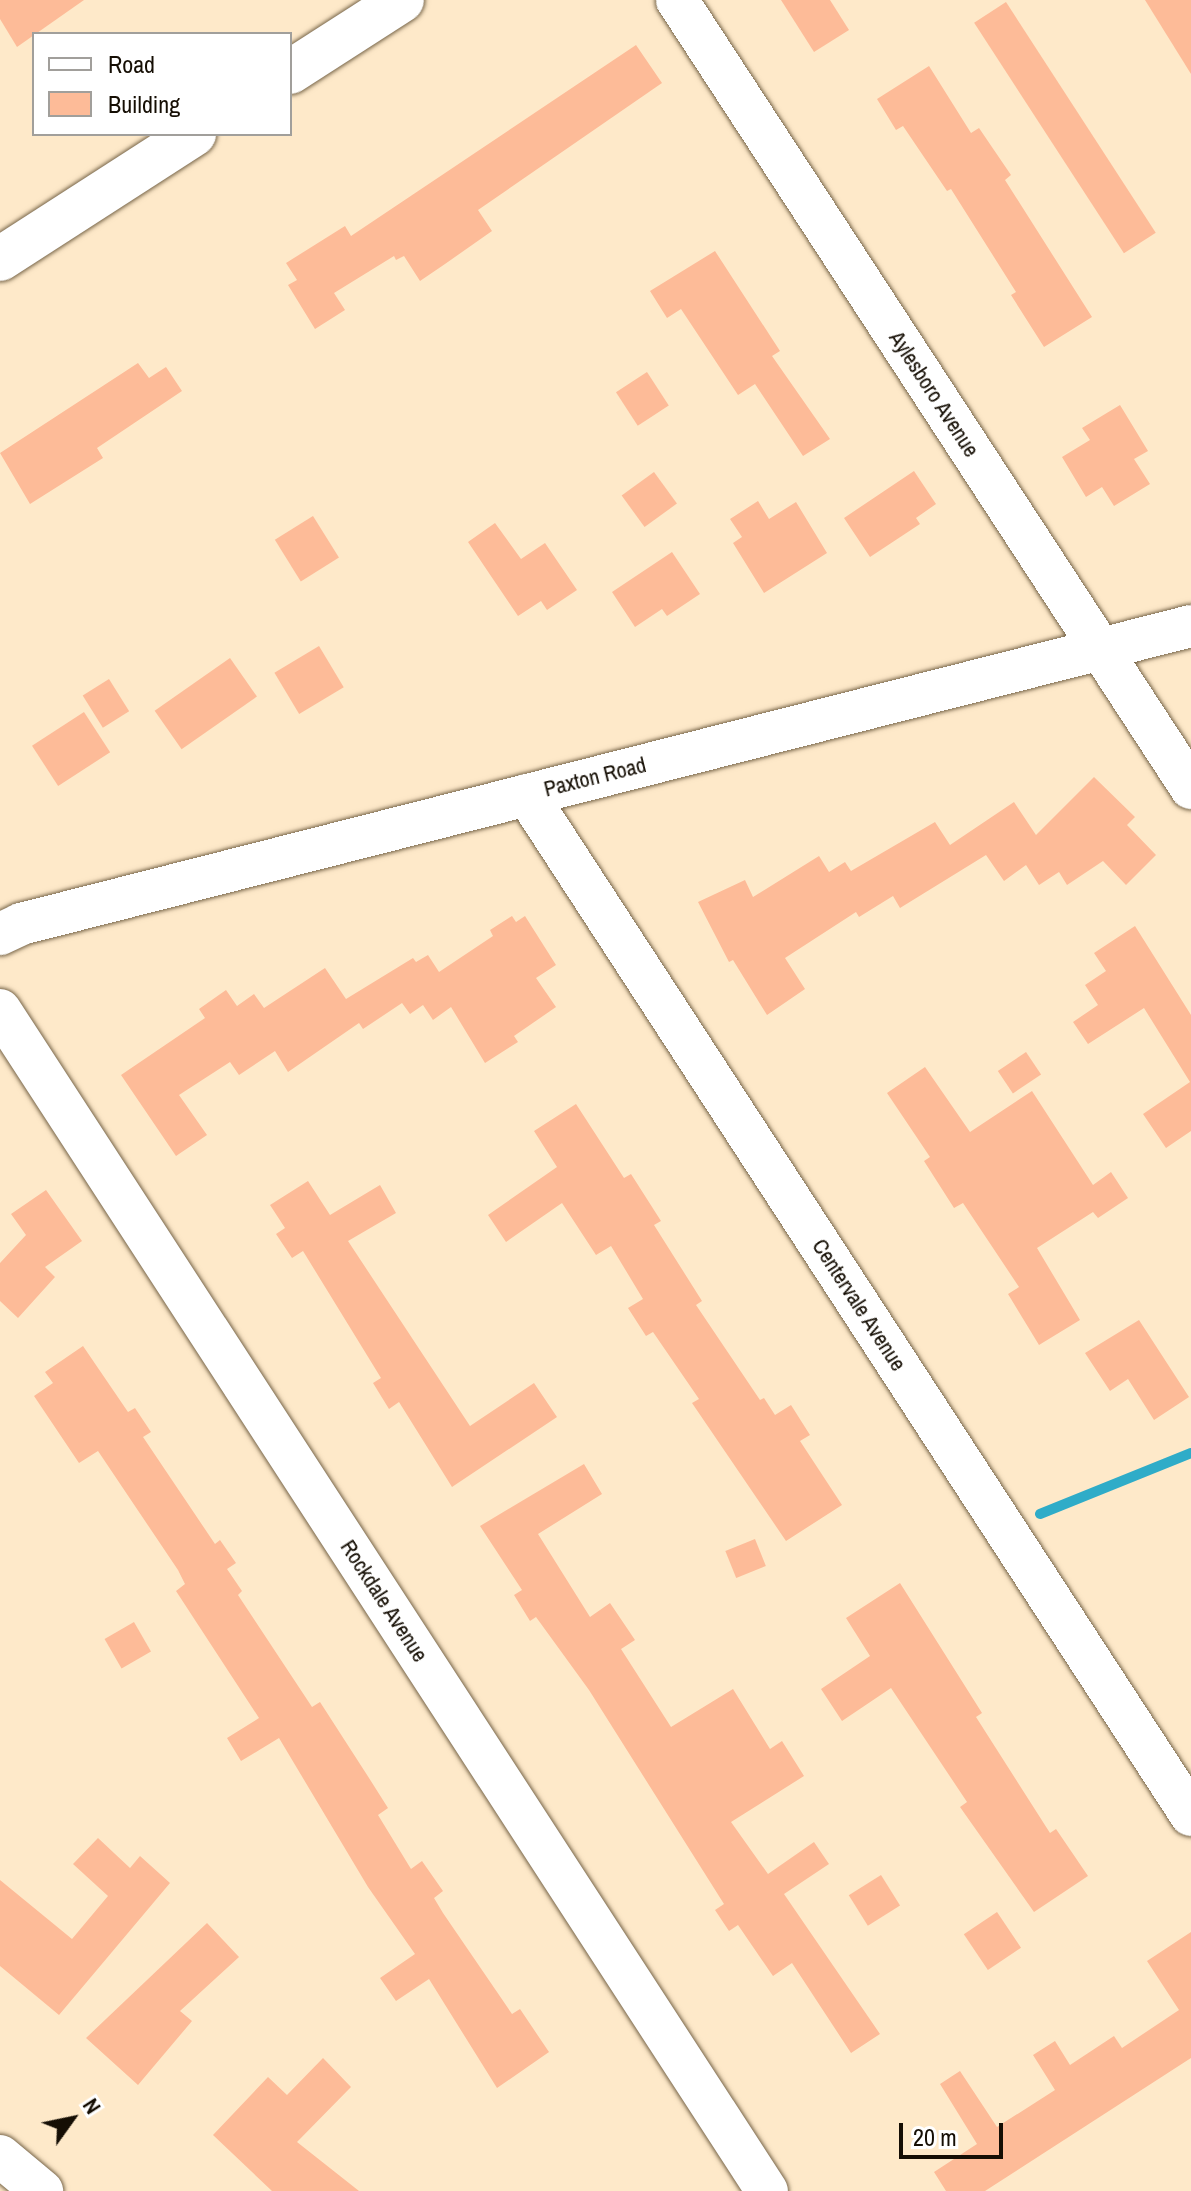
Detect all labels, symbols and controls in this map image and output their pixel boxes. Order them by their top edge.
legend [32,32,292,136]
text: Road [108,48,155,80]
text: Building [108,88,180,120]
street label: Aylesboro Avenue [883,326,985,462]
street label: Paxton Road [541,752,649,802]
street label: Centervale Avenue [806,1234,912,1376]
street label: Rockdale Avenue [335,1535,433,1667]
north arrow [32,2079,112,2159]
text: N [76,2092,108,2120]
scale bar [903,2107,1007,2157]
text: 20 m [913,2121,957,2153]

